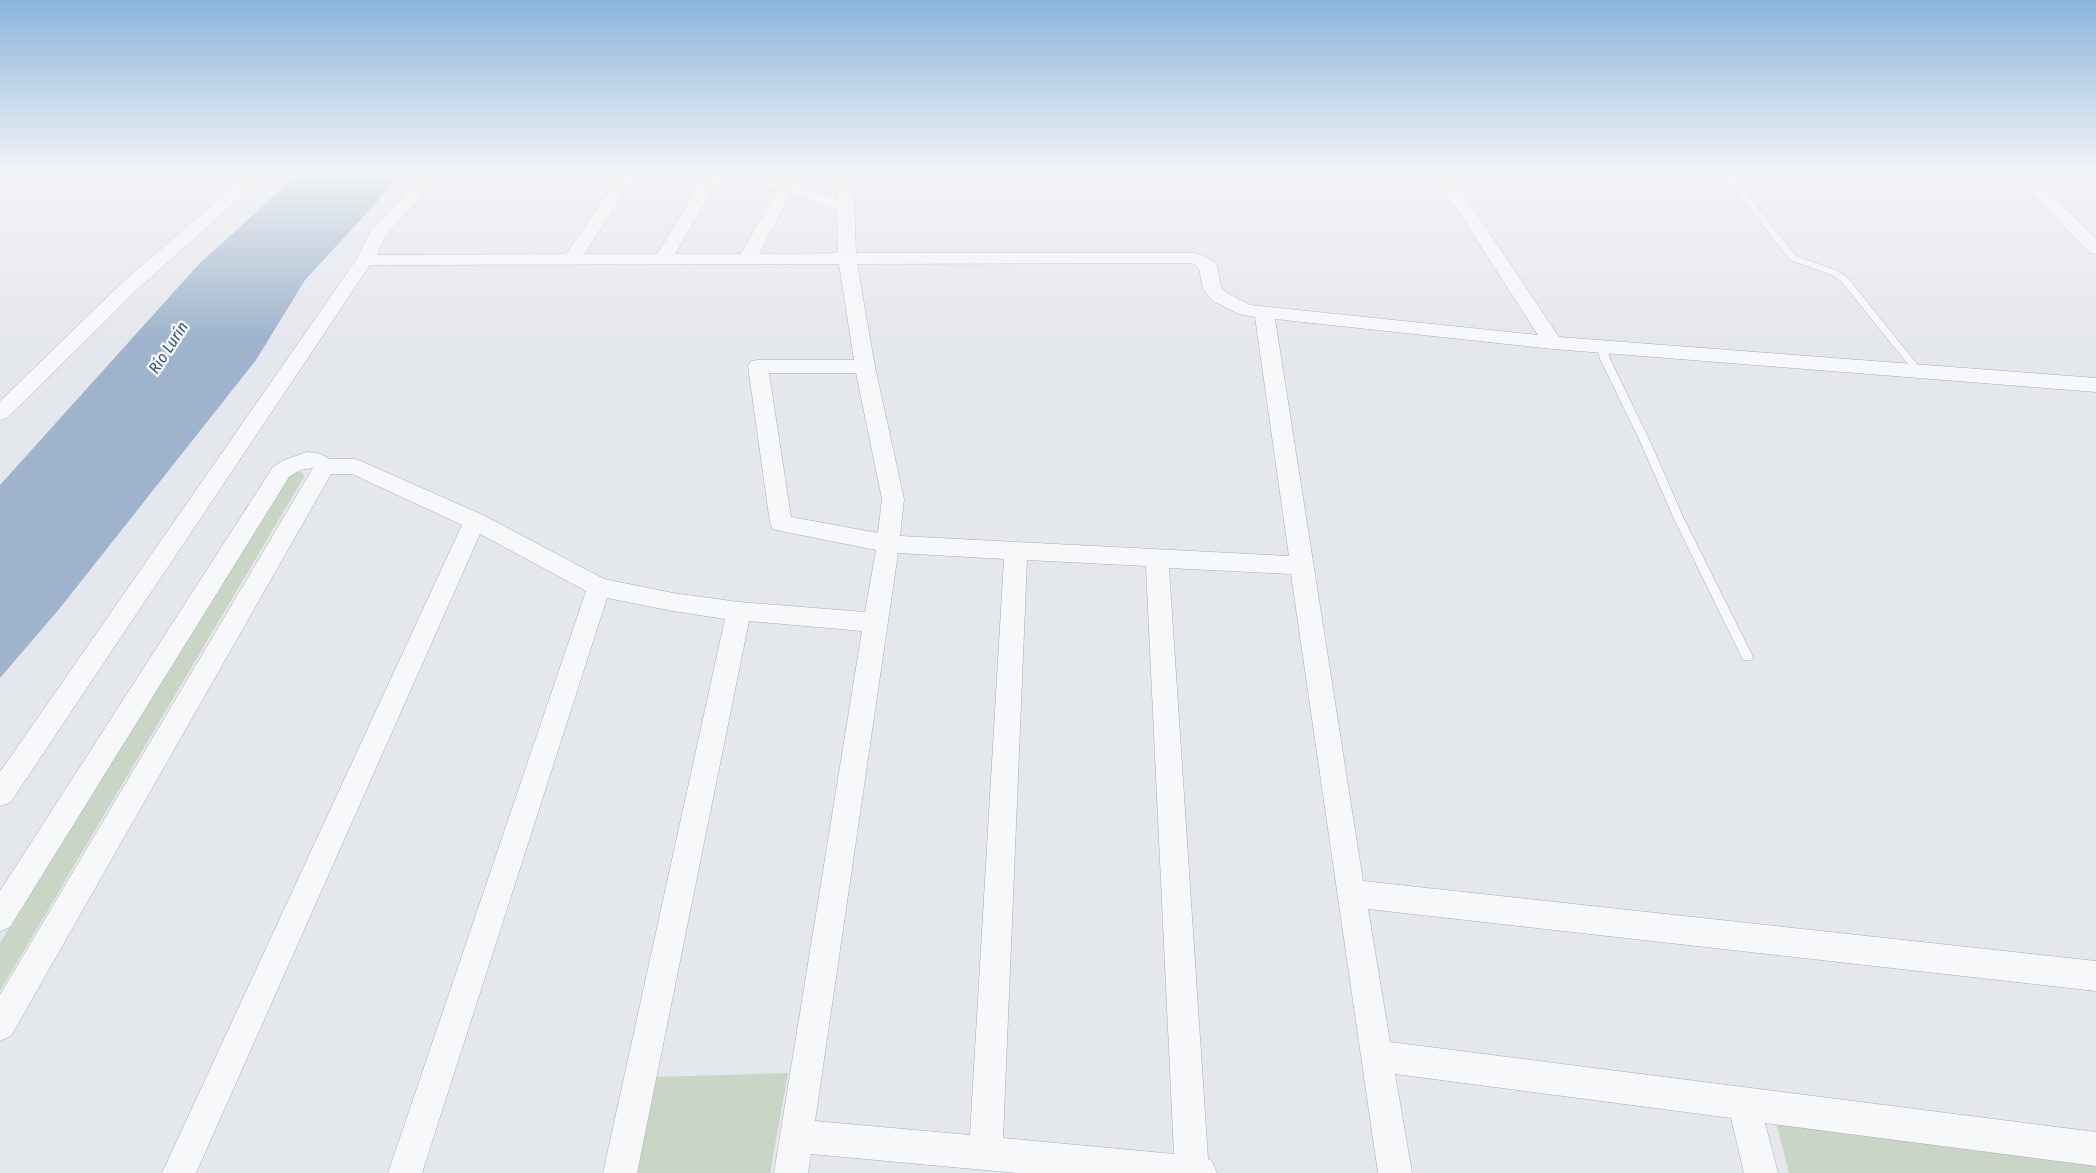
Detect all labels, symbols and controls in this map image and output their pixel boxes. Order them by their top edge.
water label: Río Lurín [145,319,193,377]

